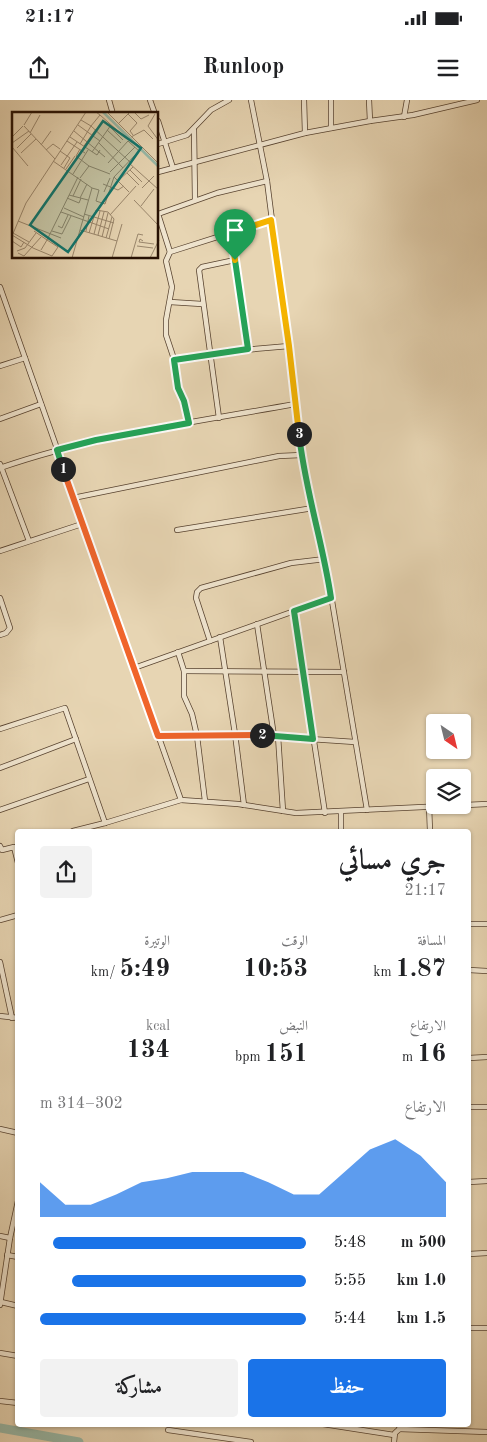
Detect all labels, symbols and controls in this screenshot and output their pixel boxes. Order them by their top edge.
text: 21:17 [25,8,74,27]
icon: share [25,54,53,82]
icon: menu [434,54,462,82]
text: Runloop [203,56,284,78]
inset map [12,112,159,259]
pin [214,209,256,260]
icon: arrive [221,216,249,244]
pin: 3 [286,422,312,446]
text: 3 [295,427,304,441]
pin: 1 [50,456,76,482]
text: 1 [59,462,68,476]
north arrow [426,714,471,759]
map controls [426,714,471,814]
pin: 2 [250,722,274,748]
text: 2 [258,728,267,742]
button: layers [426,769,471,814]
button: share [40,846,92,898]
text: جري مسائي [338,848,446,876]
text: 21:17 [404,883,446,899]
text: الوتيرة [144,934,170,948]
text: الوقت [281,934,308,948]
text: المسافة [417,934,446,948]
text: 5:49 [119,957,170,982]
text: 10:53 [243,957,308,982]
text: 1.87 [395,957,446,982]
text: /km [91,965,119,979]
text: km [373,965,395,979]
text: kcal [146,1019,170,1033]
text: النبض [279,1019,308,1033]
text: الارتفاع [410,1019,446,1033]
text: 134 [126,1038,170,1063]
text: 151 [264,1042,308,1067]
text: 16 [417,1042,446,1067]
text: bpm [235,1050,264,1064]
text: m [402,1050,417,1064]
text: 302–314 m [40,1096,123,1112]
text: الارتفاع [404,1100,446,1116]
text: 5:48 [334,1235,366,1251]
text: 500 m [401,1235,446,1251]
text: 5:55 [334,1273,366,1289]
text: 1.0 km [397,1273,446,1289]
text: 5:44 [334,1311,366,1327]
text: 1.5 km [397,1311,446,1327]
button: مشاركة [40,1359,238,1417]
button: حفظ [248,1359,446,1417]

